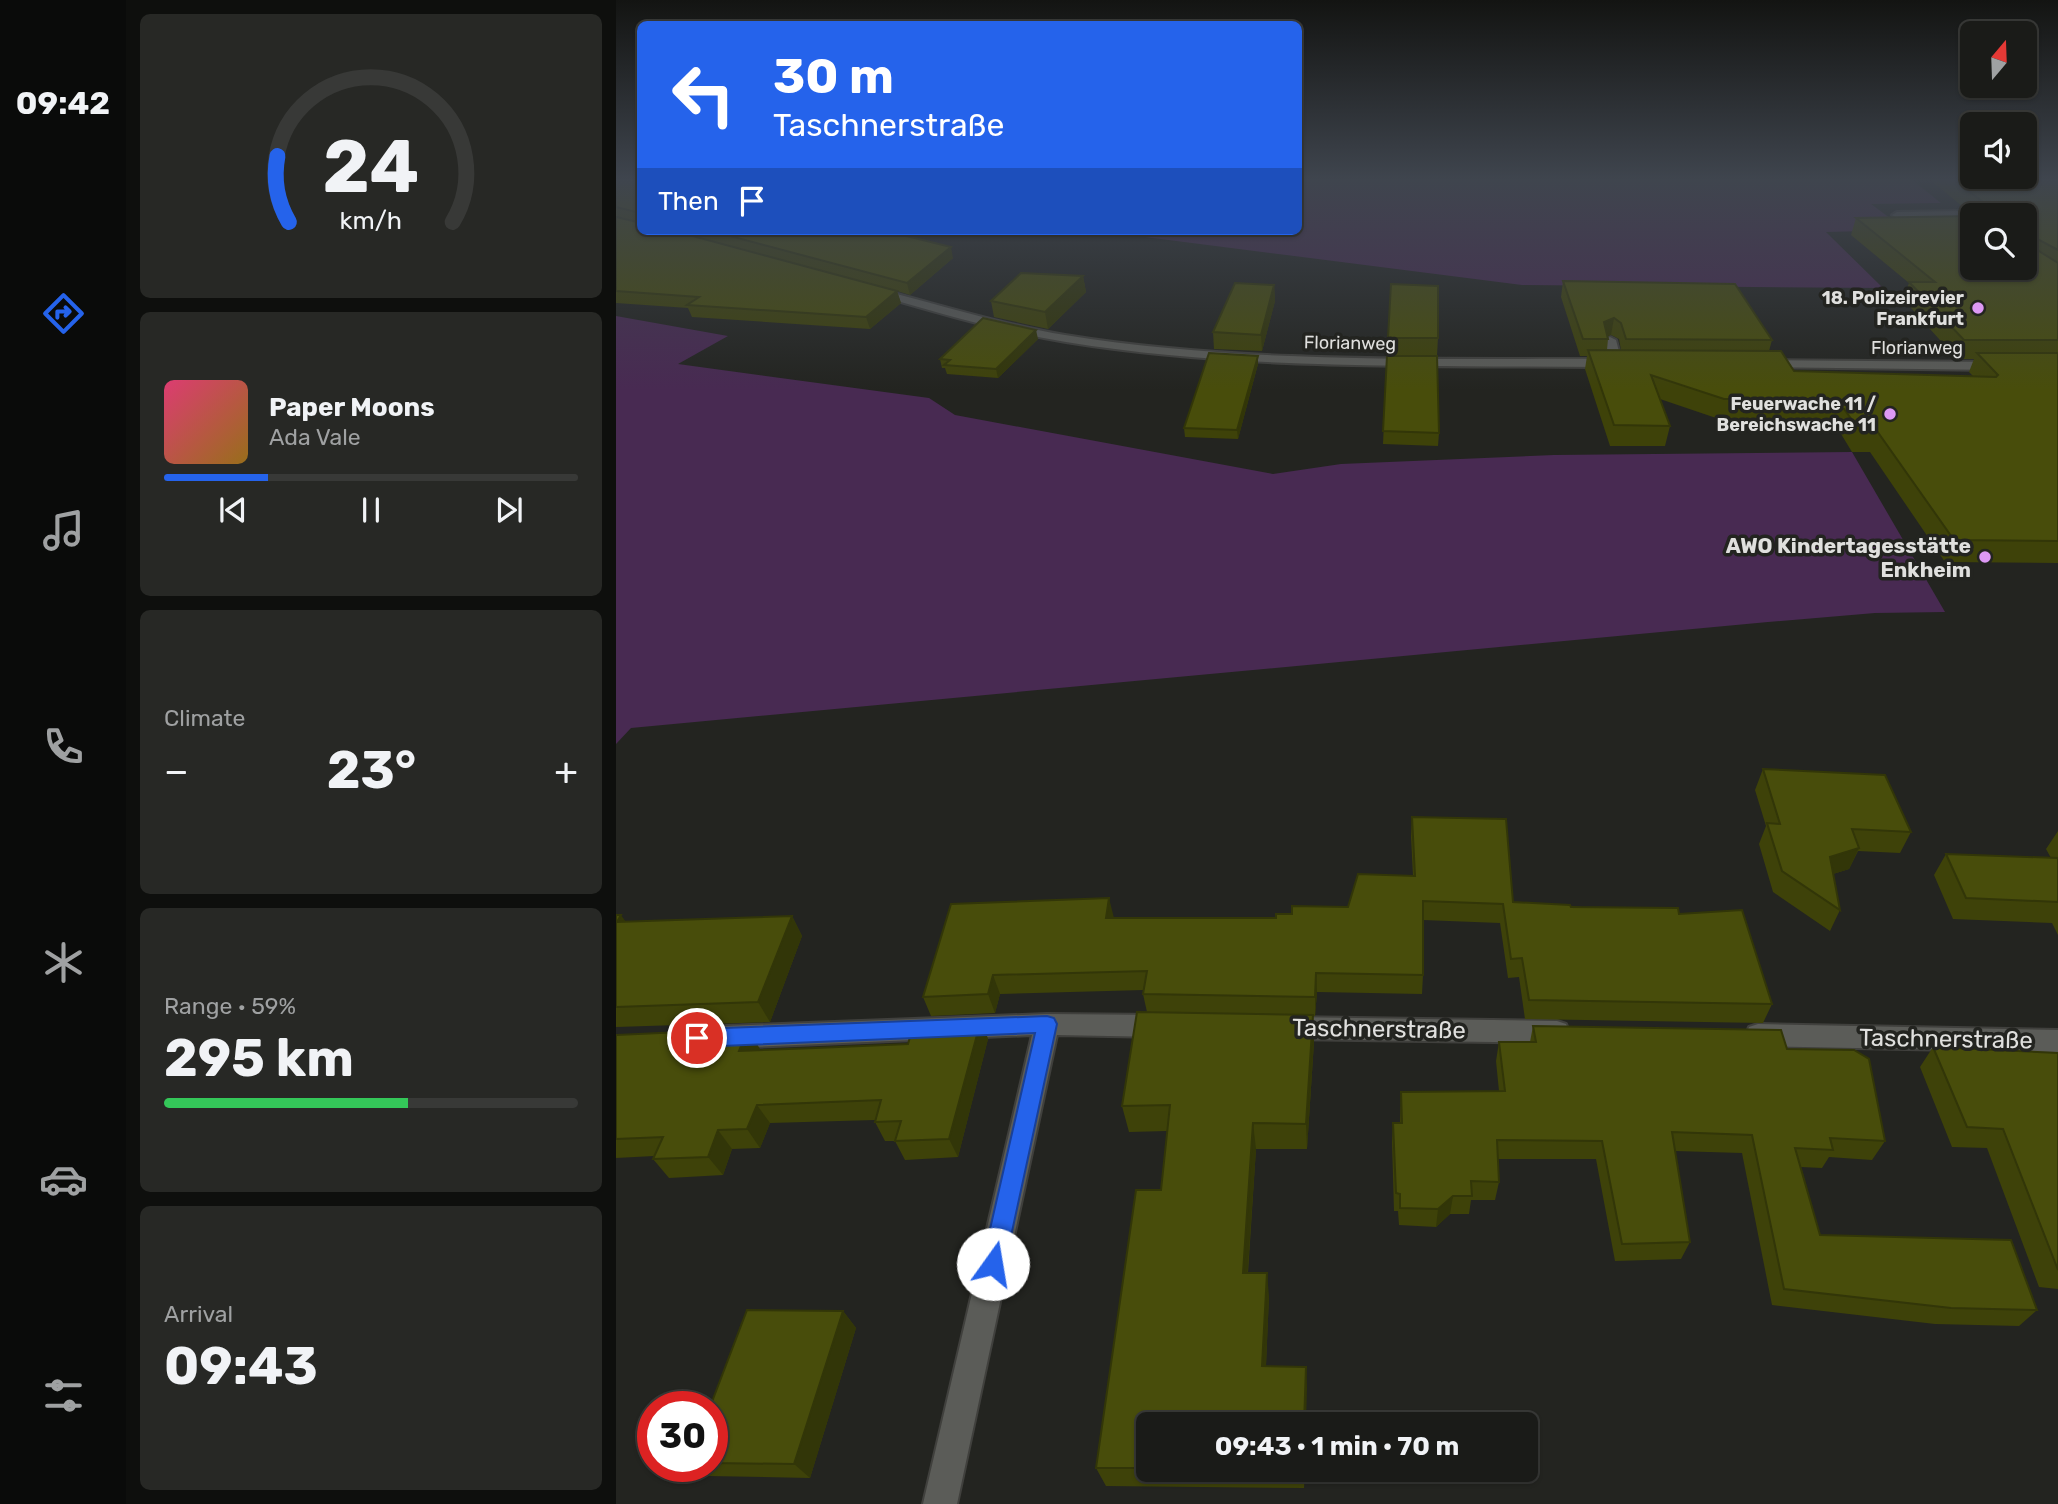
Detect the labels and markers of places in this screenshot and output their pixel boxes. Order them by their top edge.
place label: 18. Polizeirevier Frankfurt [1822,287,1964,330]
marker: 18. Polizeirevier Frankfurt [1970,300,1986,316]
place label: Feuerwache 11 / Bereichswache 11 [1717,393,1876,436]
marker: Feuerwache 11 / Bereichswache 11 [1882,406,1898,422]
place label: AWO Kindertagesstätte Enkheim [1726,533,1971,582]
marker: AWO Kindertagesstätte Enkheim [1977,549,1993,565]
pin [667,1008,727,1068]

